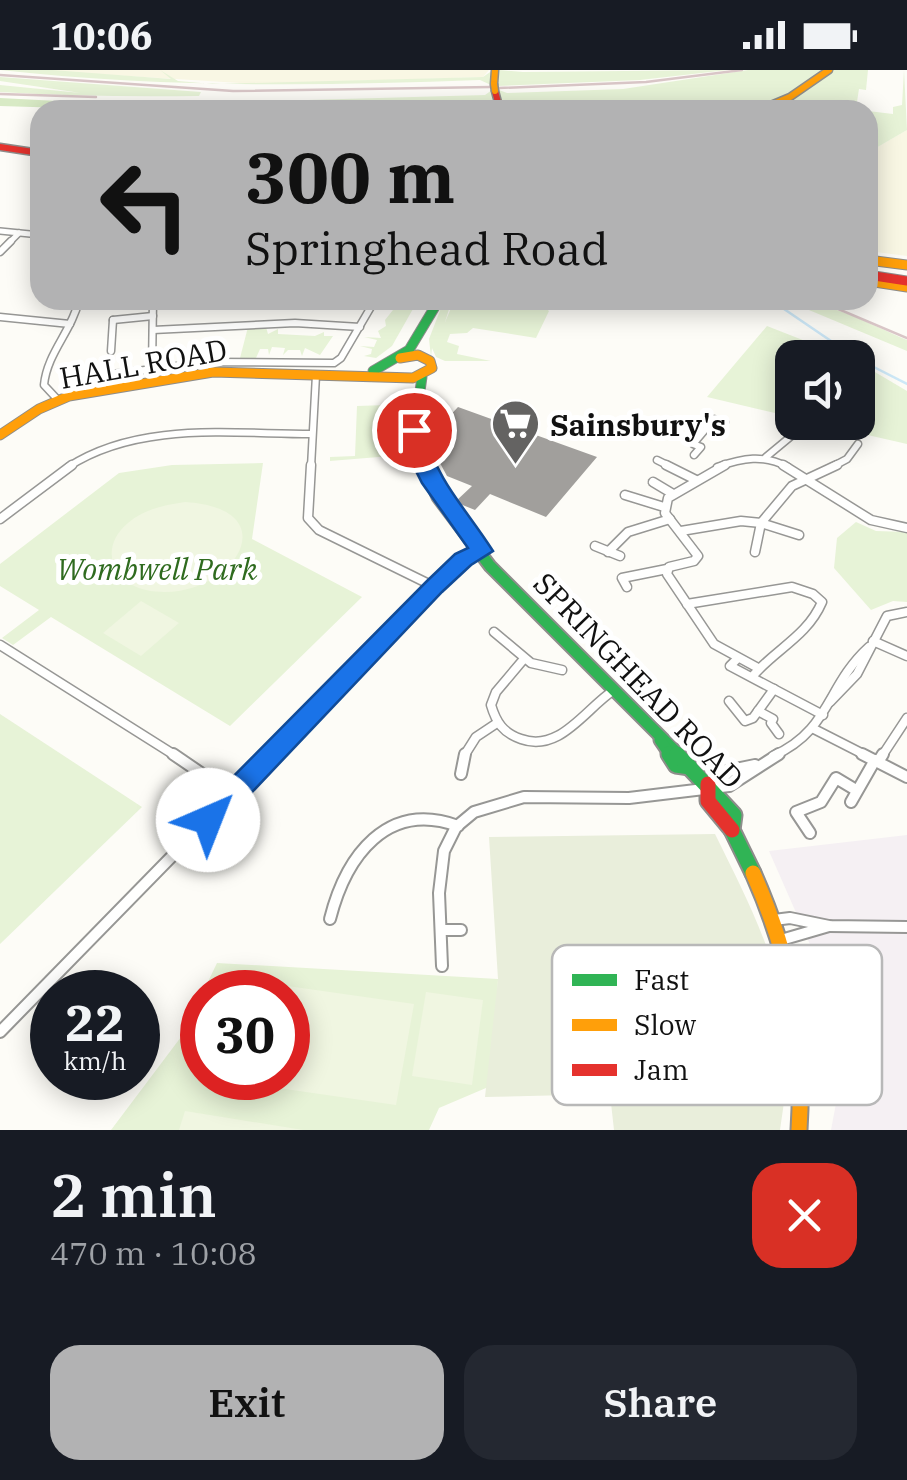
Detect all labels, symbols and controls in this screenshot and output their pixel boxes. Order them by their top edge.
text: 10:06 [50,11,153,60]
text: 300 m [245,131,455,222]
icon: left [80,140,210,270]
text: Springhead Road [245,219,609,277]
street label: HALL ROAD [56,329,230,397]
map controls [775,340,875,440]
button: sound [775,340,875,440]
pin [372,388,457,473]
supermarket icon: Sainsbury's [489,398,541,466]
icon: arrive [387,403,442,458]
place label: Sainsbury's [550,405,726,444]
park label: Wombwell Park [57,549,257,588]
street label: SPRINGHEAD ROAD [526,564,752,796]
position arrow [156,768,260,872]
legend [552,945,882,1105]
text: Fast [634,961,689,998]
speed limit sign: 30 [180,970,310,1100]
text: 22 [65,990,125,1055]
text: Slow [634,1006,696,1043]
text: km/h [63,1044,127,1077]
text: Jam [634,1051,689,1088]
text: 2 min [50,1155,217,1234]
button: close [752,1163,857,1268]
text: 470 m · 10:08 [50,1232,257,1274]
button: Exit [50,1345,444,1460]
button: Share [464,1345,857,1460]

